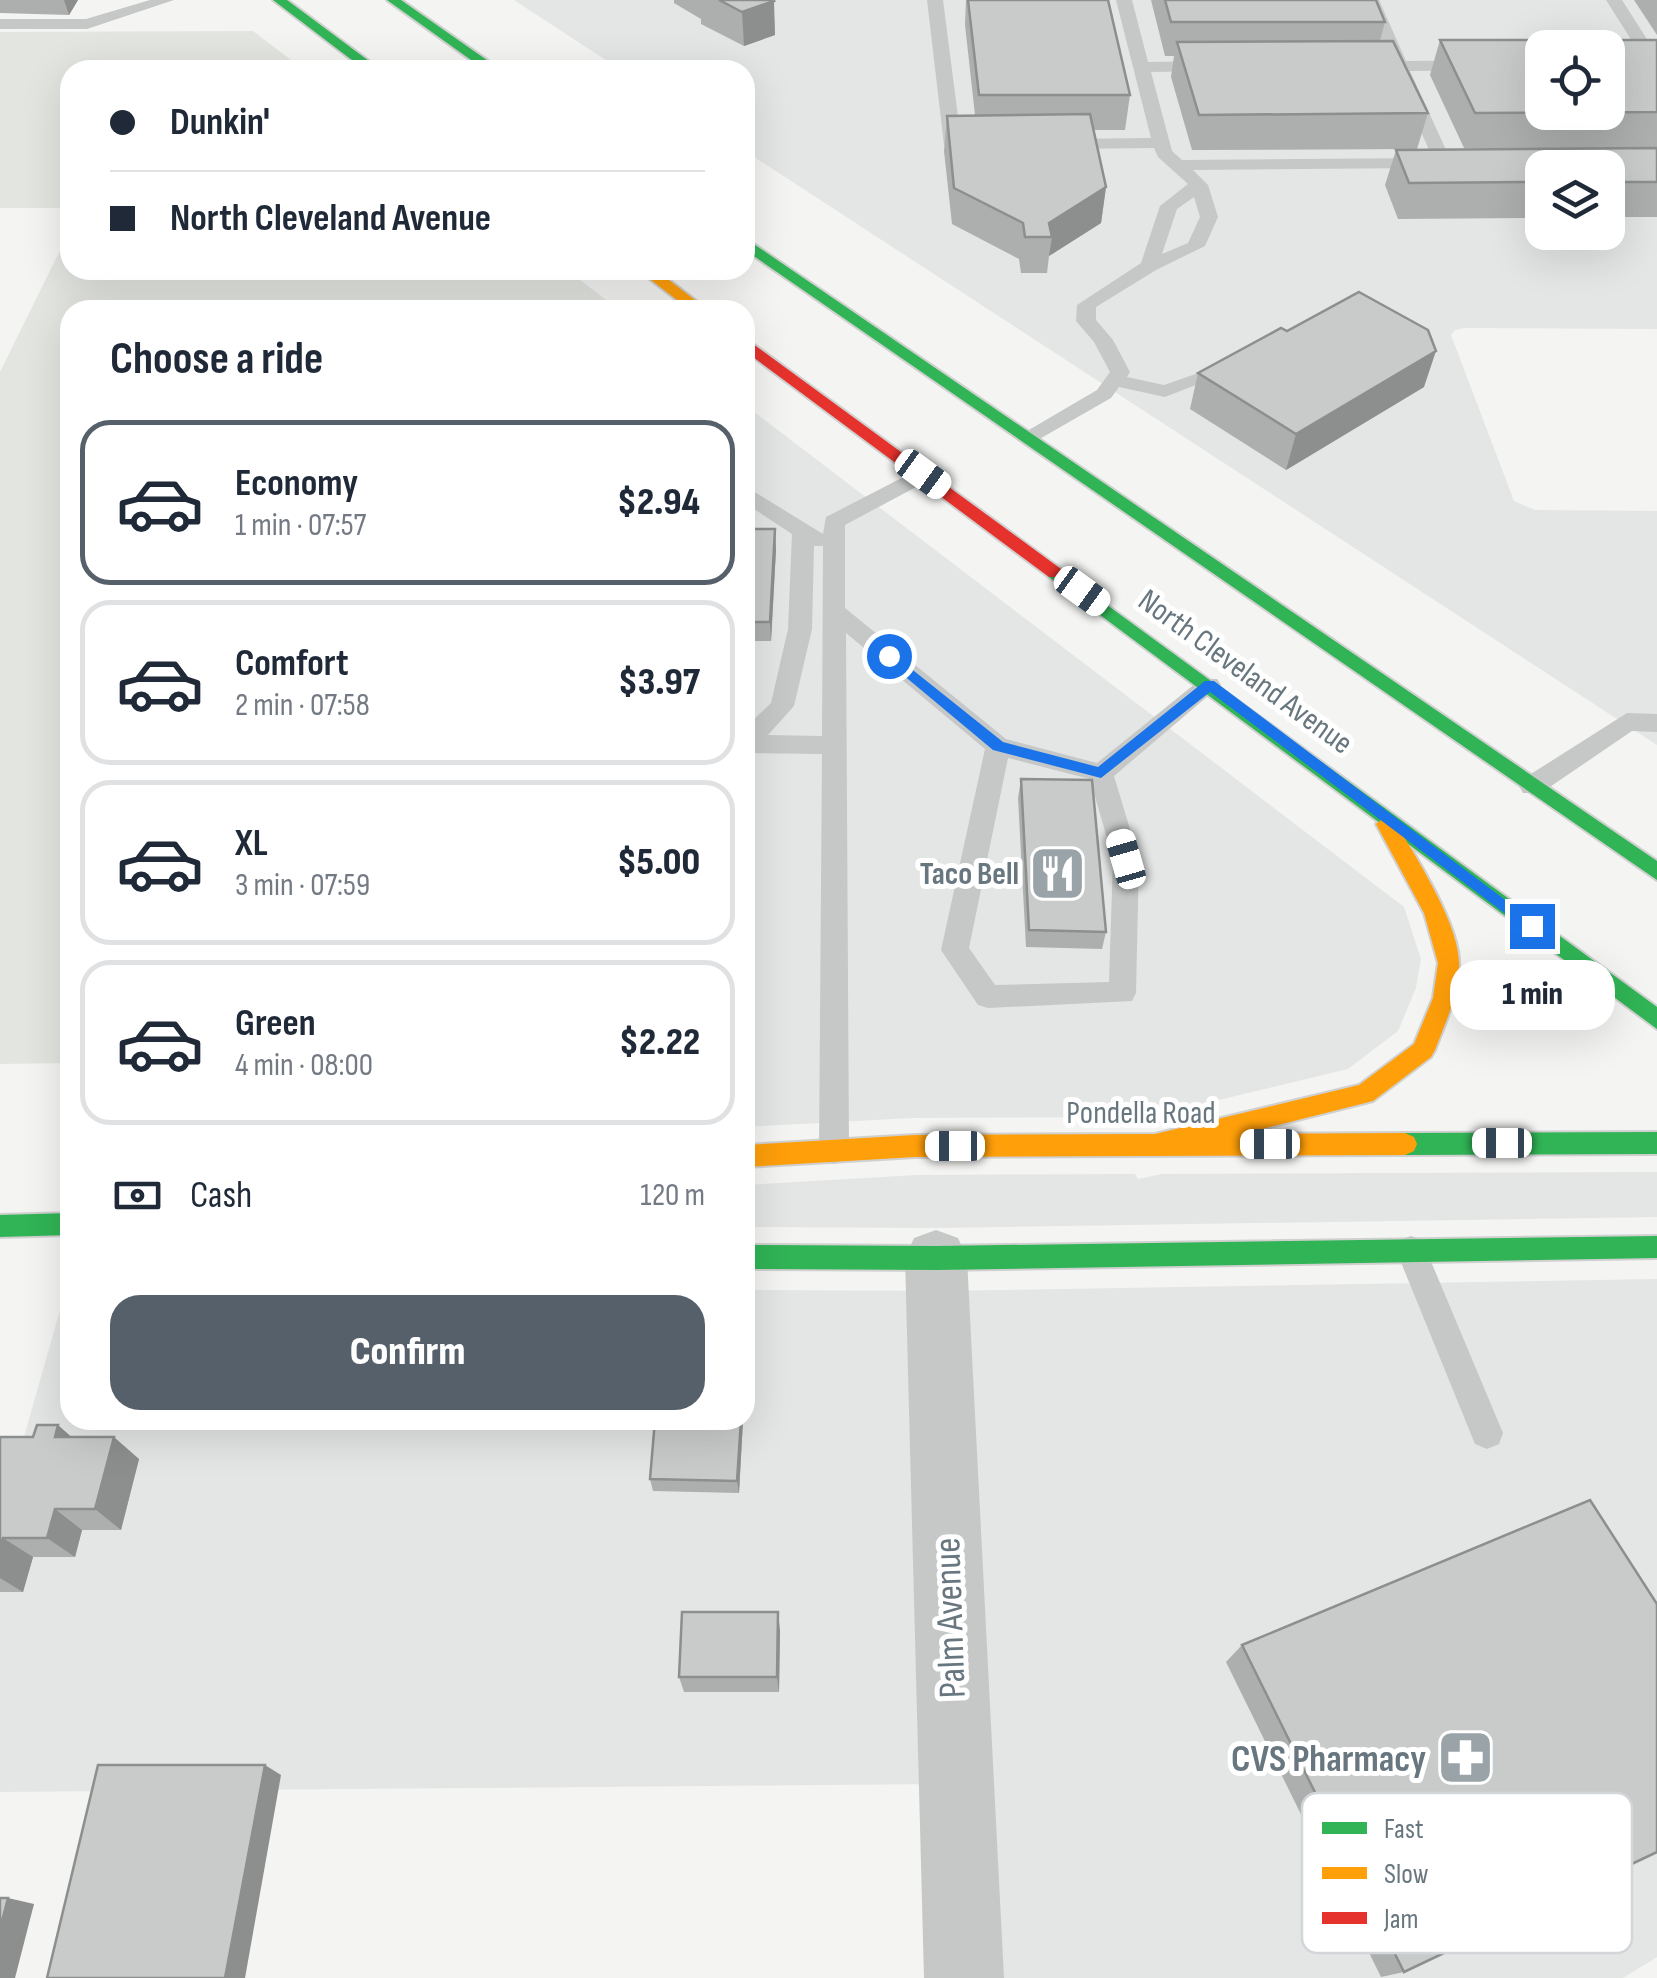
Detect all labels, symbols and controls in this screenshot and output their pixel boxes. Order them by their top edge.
map controls [1525,30,1625,250]
button: locate [1525,30,1625,130]
text: Dunkin' [170,100,270,145]
button: layers [1525,150,1625,250]
text: North Cleveland Avenue [170,196,491,241]
text: Choose a ride [110,332,323,387]
car [890,444,956,504]
icon: car [115,458,205,548]
text: Economy [235,461,358,506]
text: $2.94 [617,480,700,525]
text: 1 min · 07:57 [235,506,366,545]
car [1049,561,1115,621]
street label: North Cleveland Avenue [1130,581,1360,763]
route start [867,634,912,679]
icon: car [115,638,205,728]
text: Comfort [235,641,349,686]
text: $3.97 [618,660,700,705]
text: 2 min · 07:58 [235,686,370,725]
icon: car [115,818,205,908]
text: XL [235,821,268,866]
car [1103,826,1149,892]
text: $5.00 [617,840,700,885]
restaurant icon: Taco Bell [1028,843,1088,903]
place label: Taco Bell [920,855,1019,894]
text: 3 min · 07:59 [235,866,370,905]
route end [1510,904,1555,949]
callout: 1 min [1450,961,1614,1031]
text: 1 min [1502,975,1563,1014]
icon: car [115,998,205,1088]
text: Green [235,1001,316,1046]
text: $2.22 [619,1020,700,1065]
text: 4 min · 08:00 [235,1046,373,1085]
street label: Pondella Road [1066,1094,1216,1133]
car [1472,1128,1532,1158]
car [1240,1129,1300,1159]
car [925,1131,985,1161]
icon: cash [110,1168,165,1223]
text: Cash [190,1173,252,1218]
text: 120 m [640,1176,705,1215]
button: Confirm [110,1295,705,1410]
street label: Palm Avenue [925,1537,976,1699]
pharmacy icon: CVS Pharmacy [1435,1728,1495,1788]
place label: CVS Pharmacy [1231,1737,1426,1782]
legend [1302,1793,1632,1953]
text: Fast [1384,1813,1423,1846]
text: Slow [1384,1858,1429,1891]
text: Jam [1383,1903,1419,1936]

